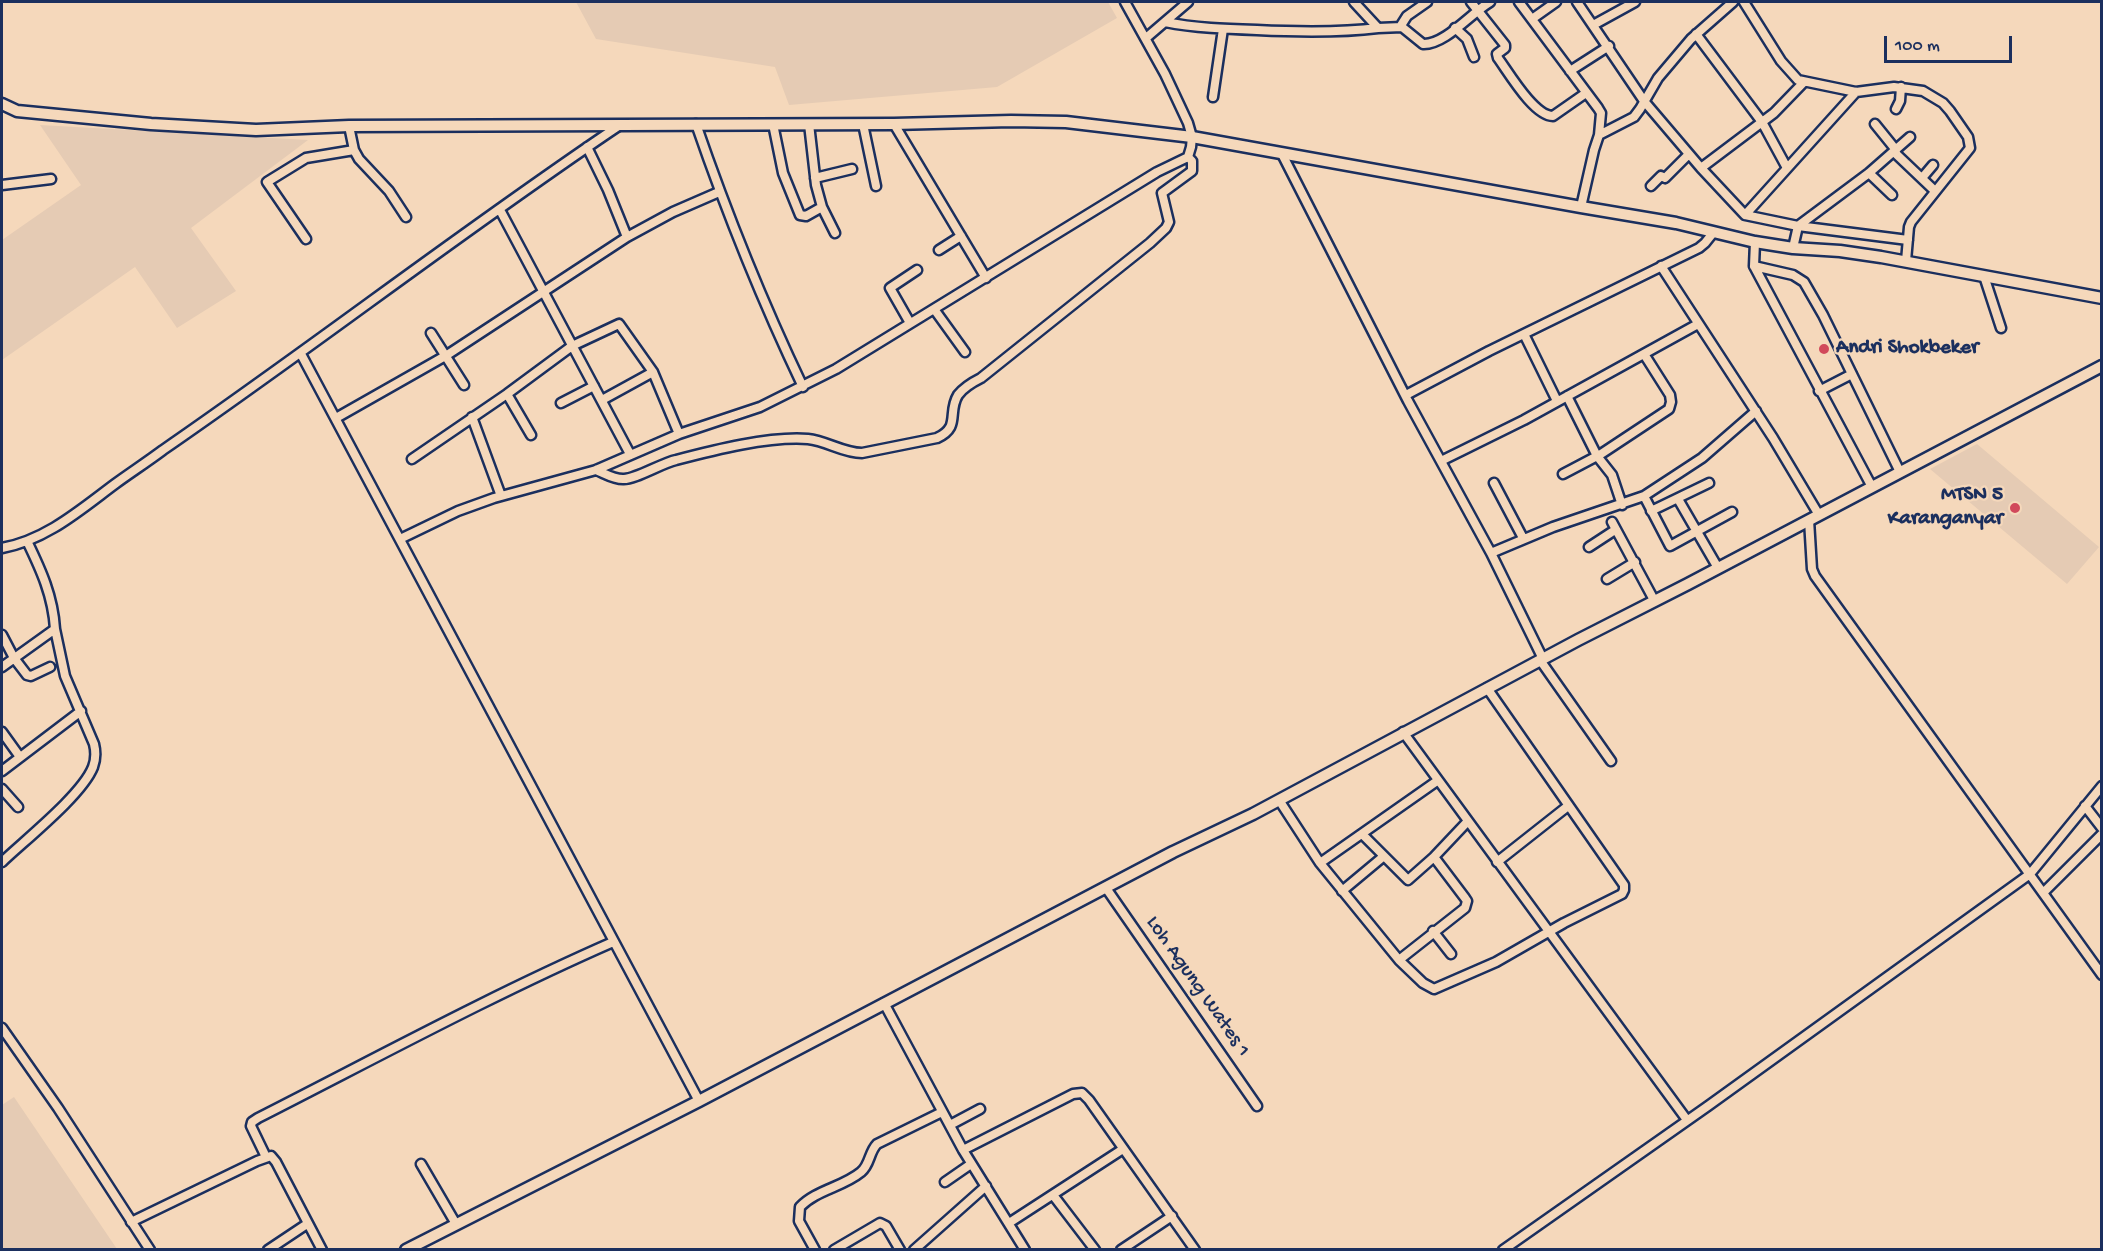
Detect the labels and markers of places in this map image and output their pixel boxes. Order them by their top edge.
place label: Andri Shokbeker [1836,336,1978,362]
marker: Andri Shokbeker [1817,342,1831,356]
place label: MTSN 5 Karanganyar [1888,483,2003,533]
marker: MTSN 5 Karanganyar [2008,501,2022,515]

